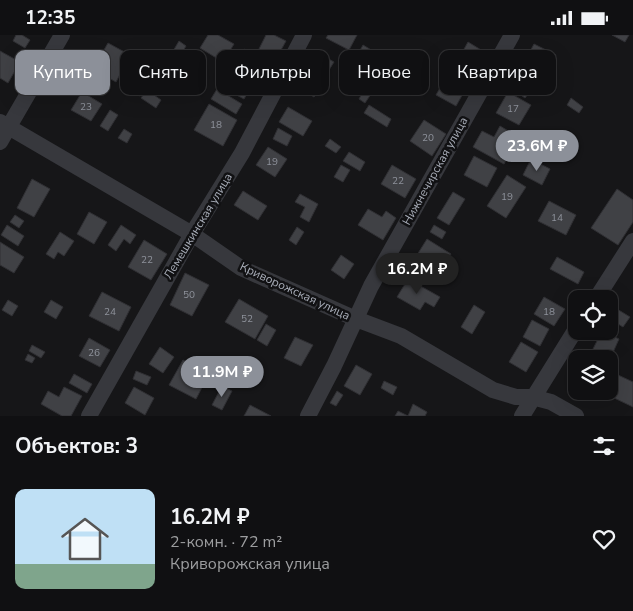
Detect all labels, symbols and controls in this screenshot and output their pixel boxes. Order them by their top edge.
text: 12:35 [25,5,75,31]
chip: Купить [15,50,110,95]
chip: Снять [120,50,206,95]
chip: Фильтры [216,50,329,95]
chip: Новое [339,50,429,95]
chip: Квартира [439,50,556,95]
house number: 23 [80,100,92,114]
house number: 17 [507,102,519,116]
street label: Нижнечирская улица [399,114,471,228]
house number: 18 [210,118,222,132]
pin: 23.6M ₽ [491,129,583,172]
house number: 20 [422,131,434,145]
text: 23.6M ₽ [507,135,567,157]
house number: 19 [266,155,278,169]
street label: Лемешкинская улица [160,170,236,282]
house number: 22 [392,174,404,188]
house number: 19 [501,190,513,204]
house number: 14 [551,211,563,225]
house number: 22 [141,253,153,267]
pin: 16.2M ₽ [371,253,463,295]
street label: Криворожская улица [237,258,353,324]
text: 16.2M ₽ [387,258,447,280]
house number: 50 [183,288,195,302]
map controls [568,290,618,400]
button: locate [568,290,618,340]
house number: 24 [104,305,116,319]
house number: 18 [543,305,555,319]
house number: 52 [241,312,253,326]
house number: 26 [88,346,100,360]
button: layers [568,350,618,400]
pin: 11.9M ₽ [176,355,268,398]
text: 11.9M ₽ [192,361,252,383]
text: Объектов: 3 [15,432,138,460]
icon: filters [590,432,618,460]
text: 16.2M ₽ [170,503,250,531]
icon: home [55,509,115,569]
icon: heart [590,525,618,553]
text: 2-комн. · 72 m² [170,531,282,553]
text: Криворожская улица [170,553,330,575]

